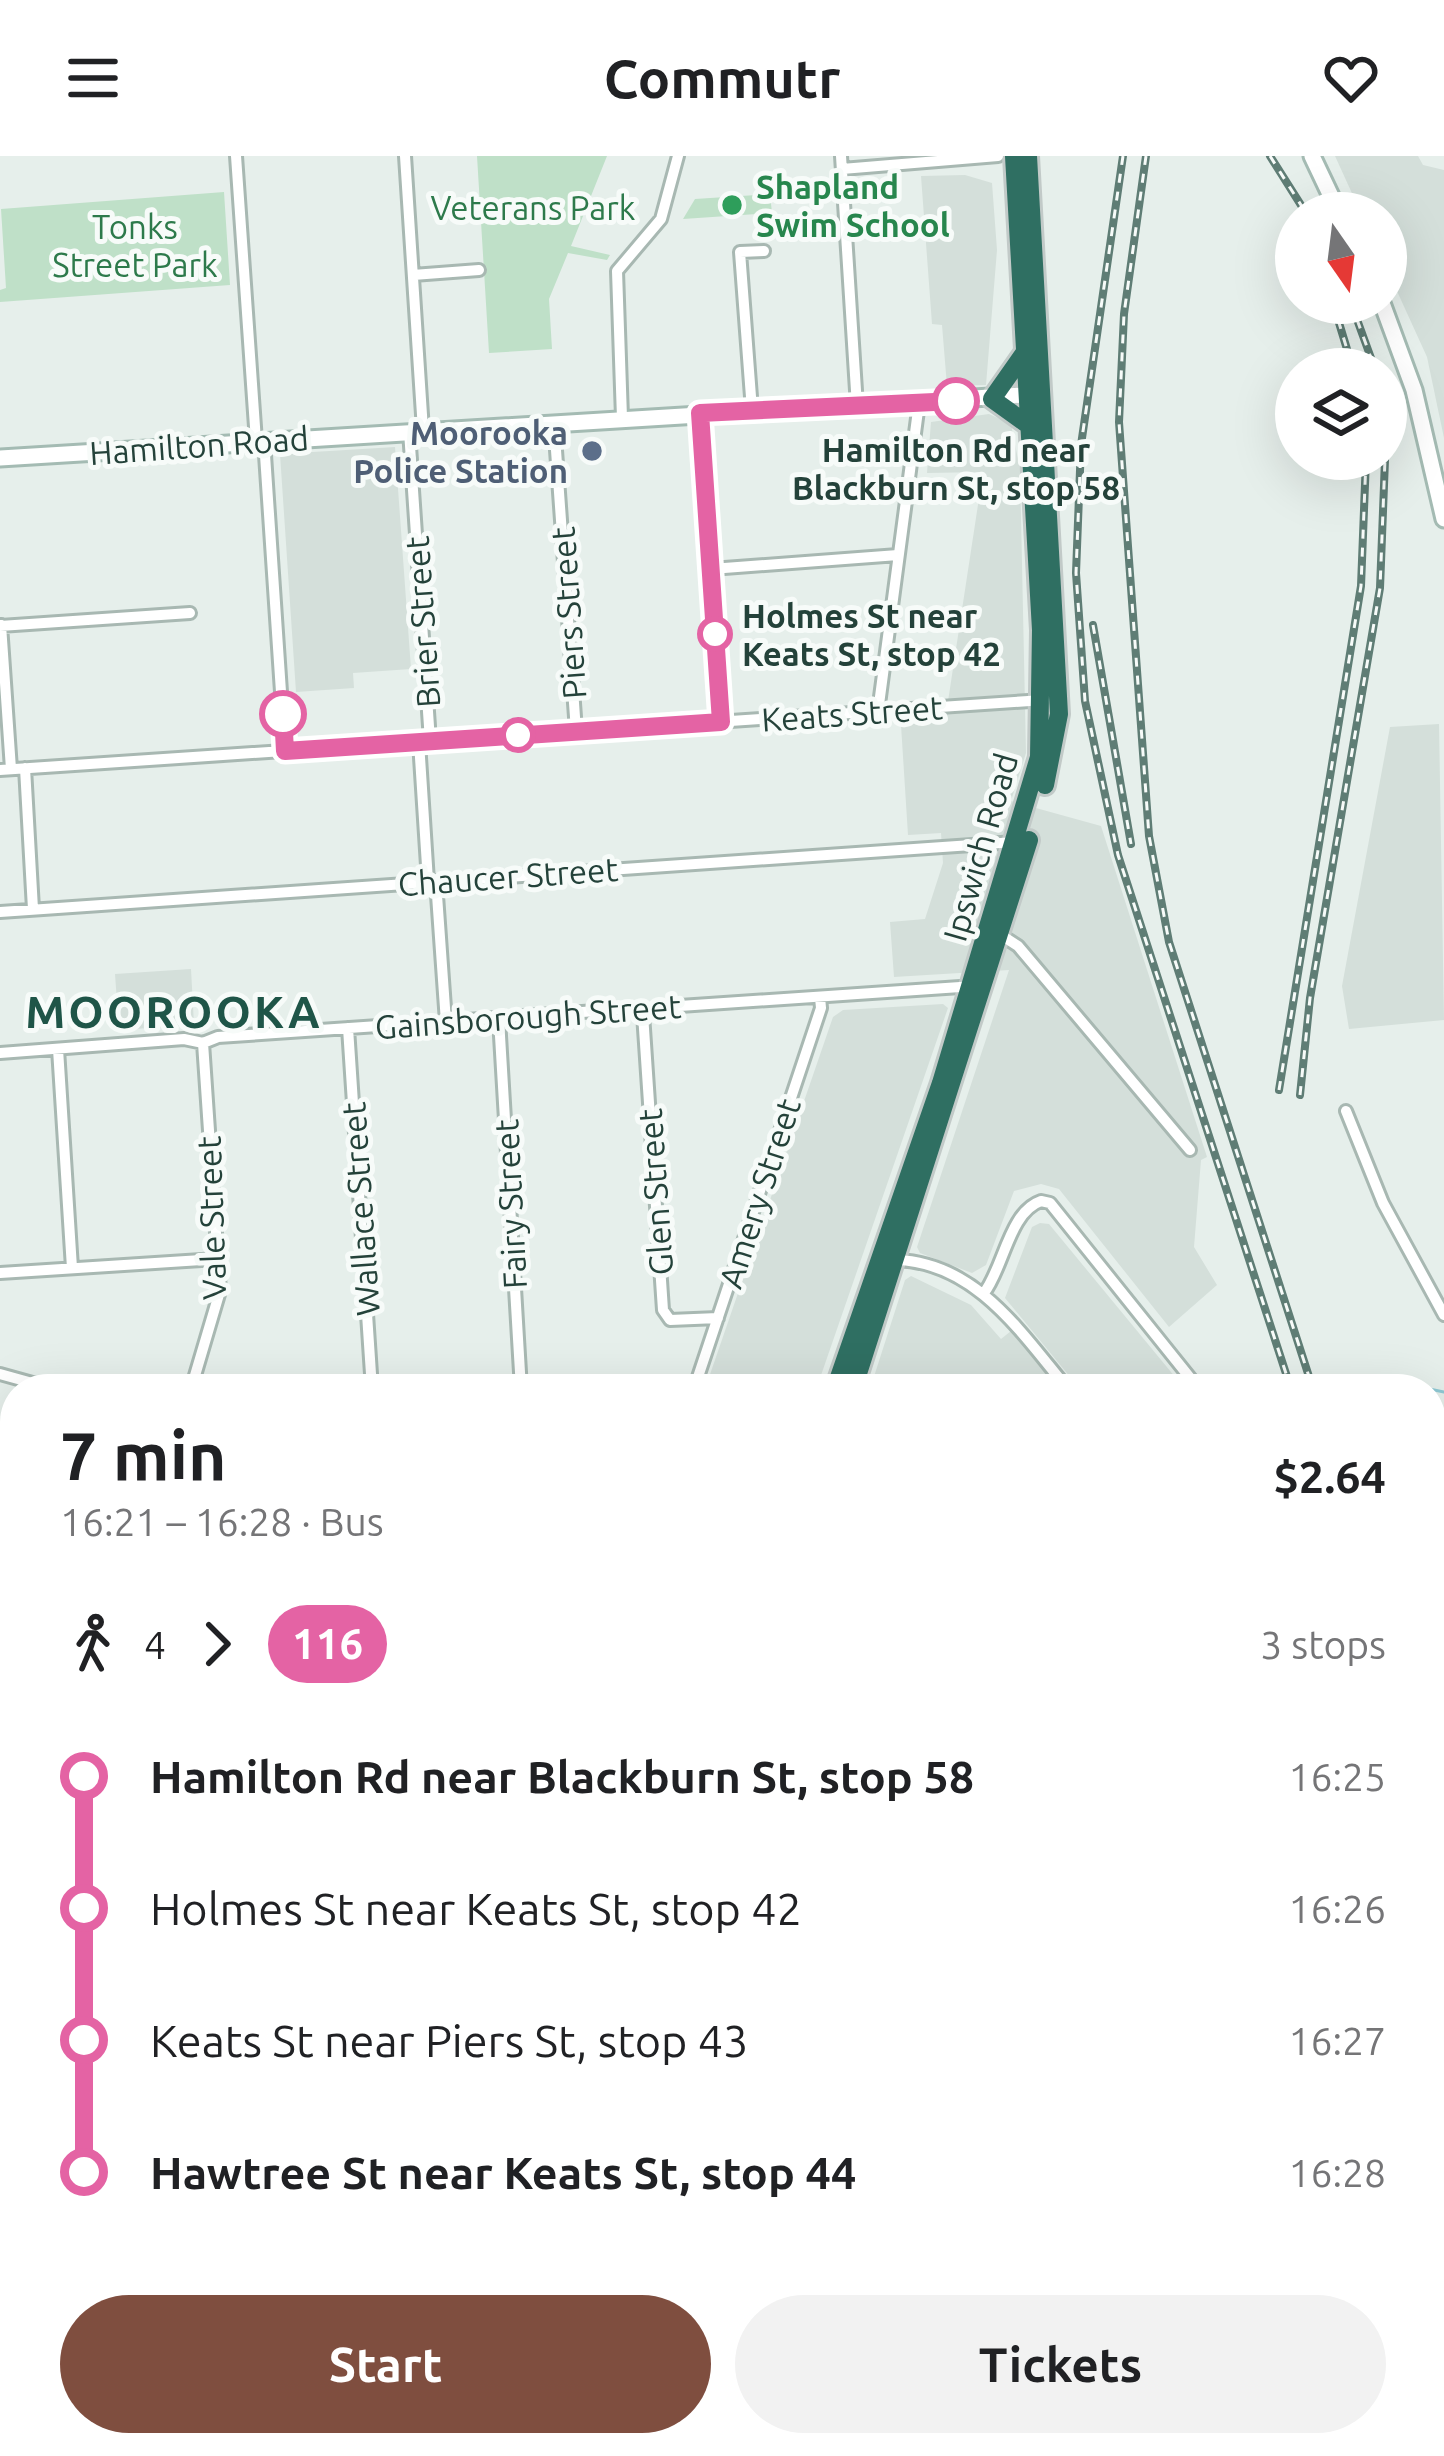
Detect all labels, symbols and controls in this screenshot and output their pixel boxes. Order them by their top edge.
icon: menu [60,45,126,111]
icon: heart [1318,45,1384,111]
text: Commutr [604,48,840,108]
place label: Shapland Swim School [756,168,950,243]
park label: Veterans Park [431,189,636,226]
marker: Shapland Swim School [719,192,745,218]
north arrow [1275,192,1407,324]
map controls [1275,192,1407,480]
park label: Tonks Street Park [52,208,218,283]
button: layers [1275,348,1407,480]
marker: Hamilton Rd near Blackburn St, stop 58 [934,379,978,423]
place label: Moorooka Police Station [353,414,568,489]
street label: Hamilton Road [88,419,310,471]
place label: Hamilton Rd near Blackburn St, stop 58 [792,431,1120,506]
marker: Moorooka Police Station [579,438,605,464]
street label: Piers Street [544,526,592,700]
street label: Brier Street [398,535,446,709]
place label: Holmes St near Keats St, stop 42 [742,597,1001,672]
marker: Holmes St near Keats St, stop 42 [699,618,731,650]
street label: Keats Street [760,688,944,738]
unlabelled marker [261,692,305,736]
unlabelled marker [502,719,534,751]
street label: Ipswich Road [936,749,1024,945]
street label: Chaucer Street [397,850,619,902]
district label: MOOROOKA [25,986,323,1037]
street label: Gainsborough Street [374,987,682,1045]
street label: Amery Street [711,1094,807,1292]
street label: Wallace Street [334,1101,386,1317]
street label: Glen Street [631,1107,679,1277]
street label: Fairy Street [487,1118,533,1290]
street label: Vale Street [190,1135,232,1301]
text: 7 min [60,1418,227,1492]
text: $2.64 [1273,1451,1386,1502]
text: 16:21 – 16:28 · Bus [60,1500,384,1543]
icon: walk [60,1611,126,1677]
icon: forward [184,1611,250,1677]
text: 116 [292,1620,363,1667]
text: 4 [144,1623,166,1666]
text: 3 stops [1260,1623,1386,1666]
text: Hamilton Rd near Blackburn St, stop 58 [150,1751,974,1802]
text: 16:25 [1288,1755,1386,1798]
text: Holmes St near Keats St, stop 42 [150,1883,802,1934]
text: 16:26 [1288,1887,1386,1930]
text: Keats St near Piers St, stop 43 [150,2015,749,2066]
text: 16:27 [1288,2019,1386,2062]
text: Hawtree St near Keats St, stop 44 [150,2147,856,2198]
text: 16:28 [1288,2151,1386,2194]
button: Start [60,2295,711,2433]
button: Tickets [735,2295,1386,2433]

